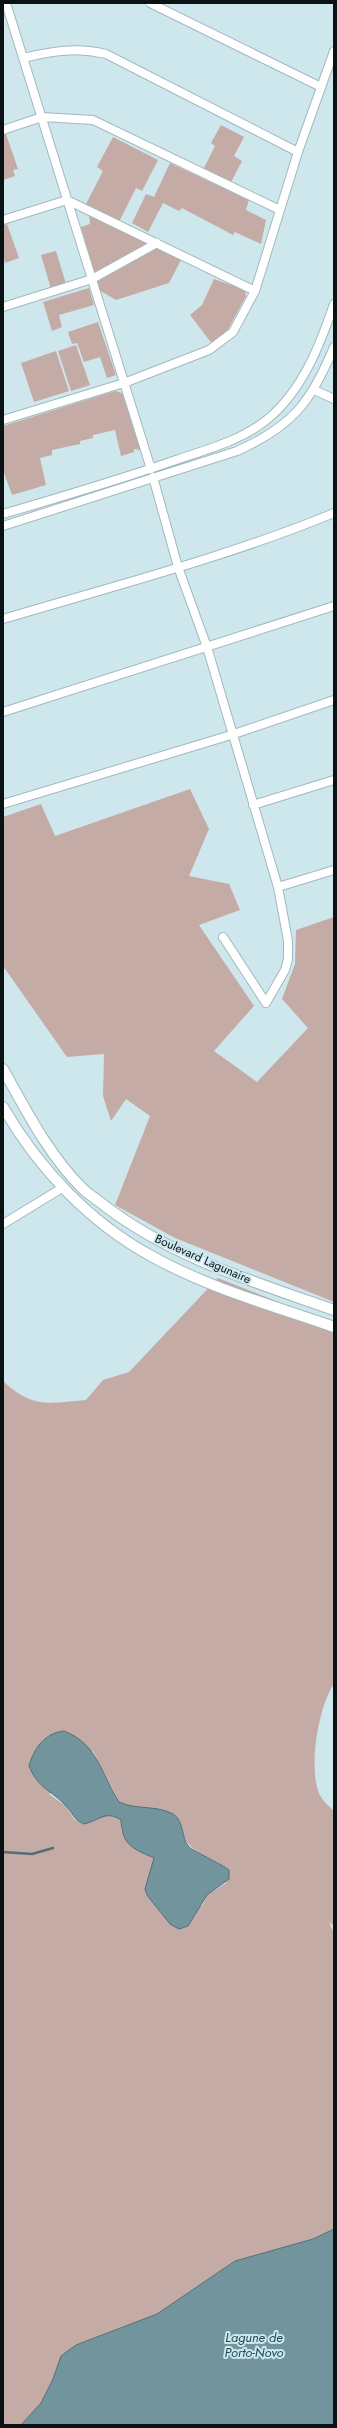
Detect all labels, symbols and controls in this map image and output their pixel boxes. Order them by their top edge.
street label: Boulevard Lagunaire [152,1230,254,1288]
water label: Lagune de Porto-Novo [224,2328,284,2362]

